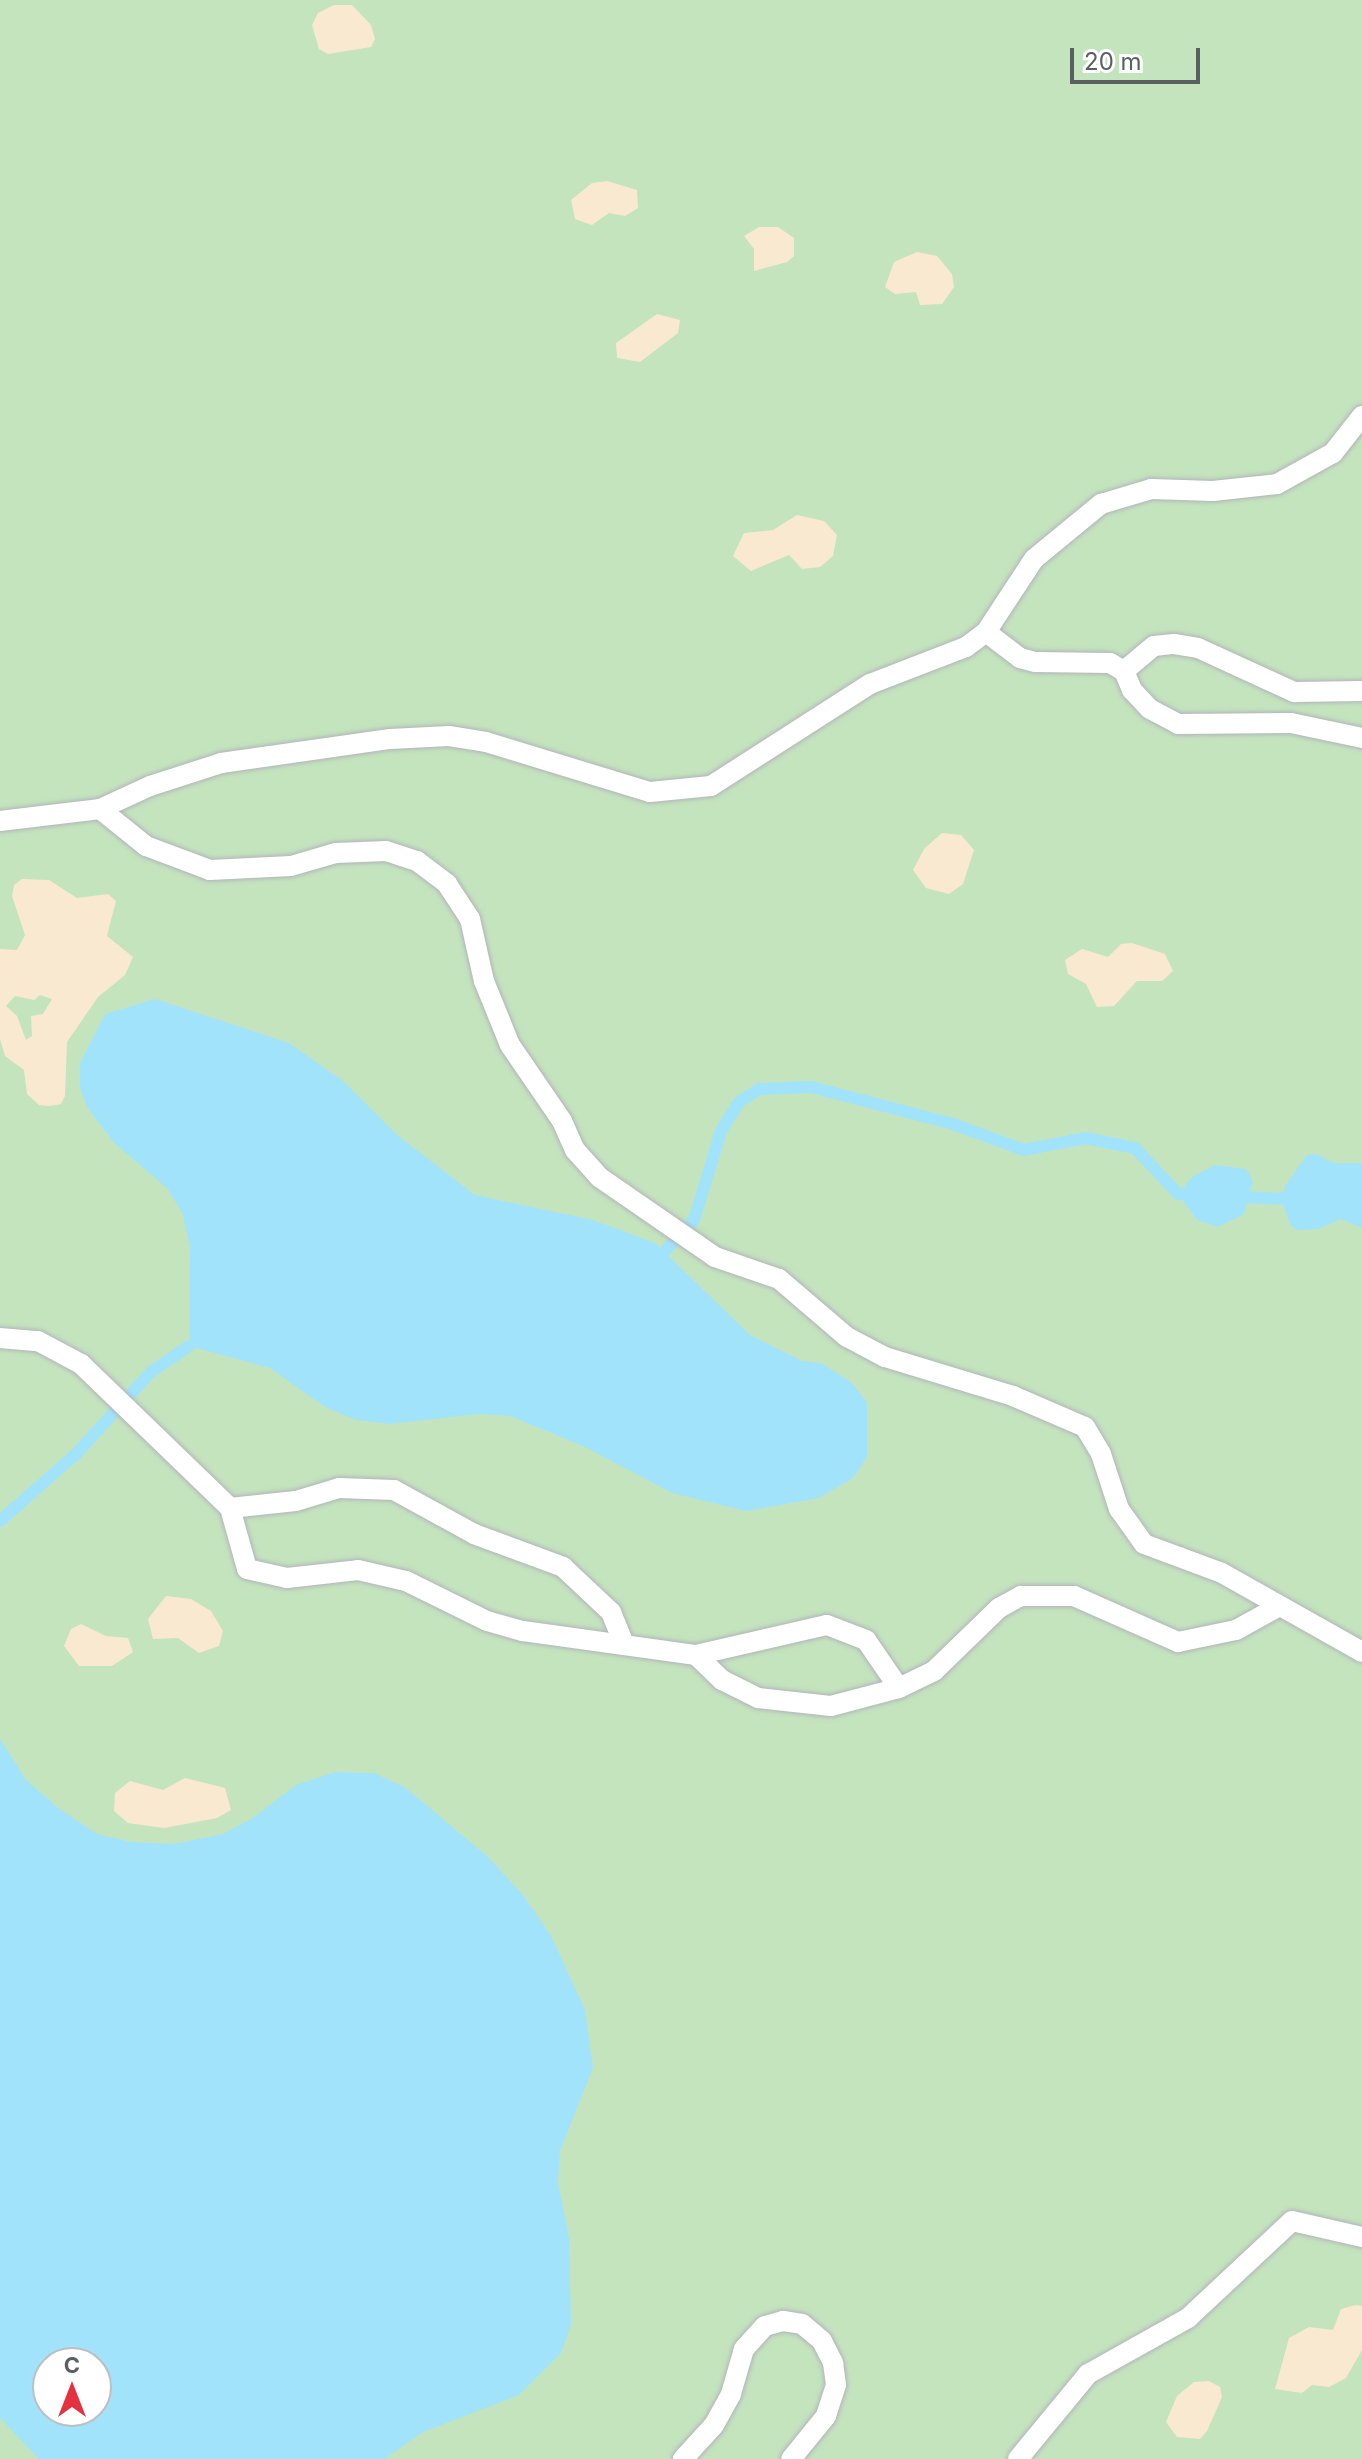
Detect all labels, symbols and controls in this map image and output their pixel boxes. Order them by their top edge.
scale bar [1074,32,1204,82]
text: 20 m [1084,47,1142,76]
north arrow [32,2347,112,2427]
text: С [64,2352,80,2378]

